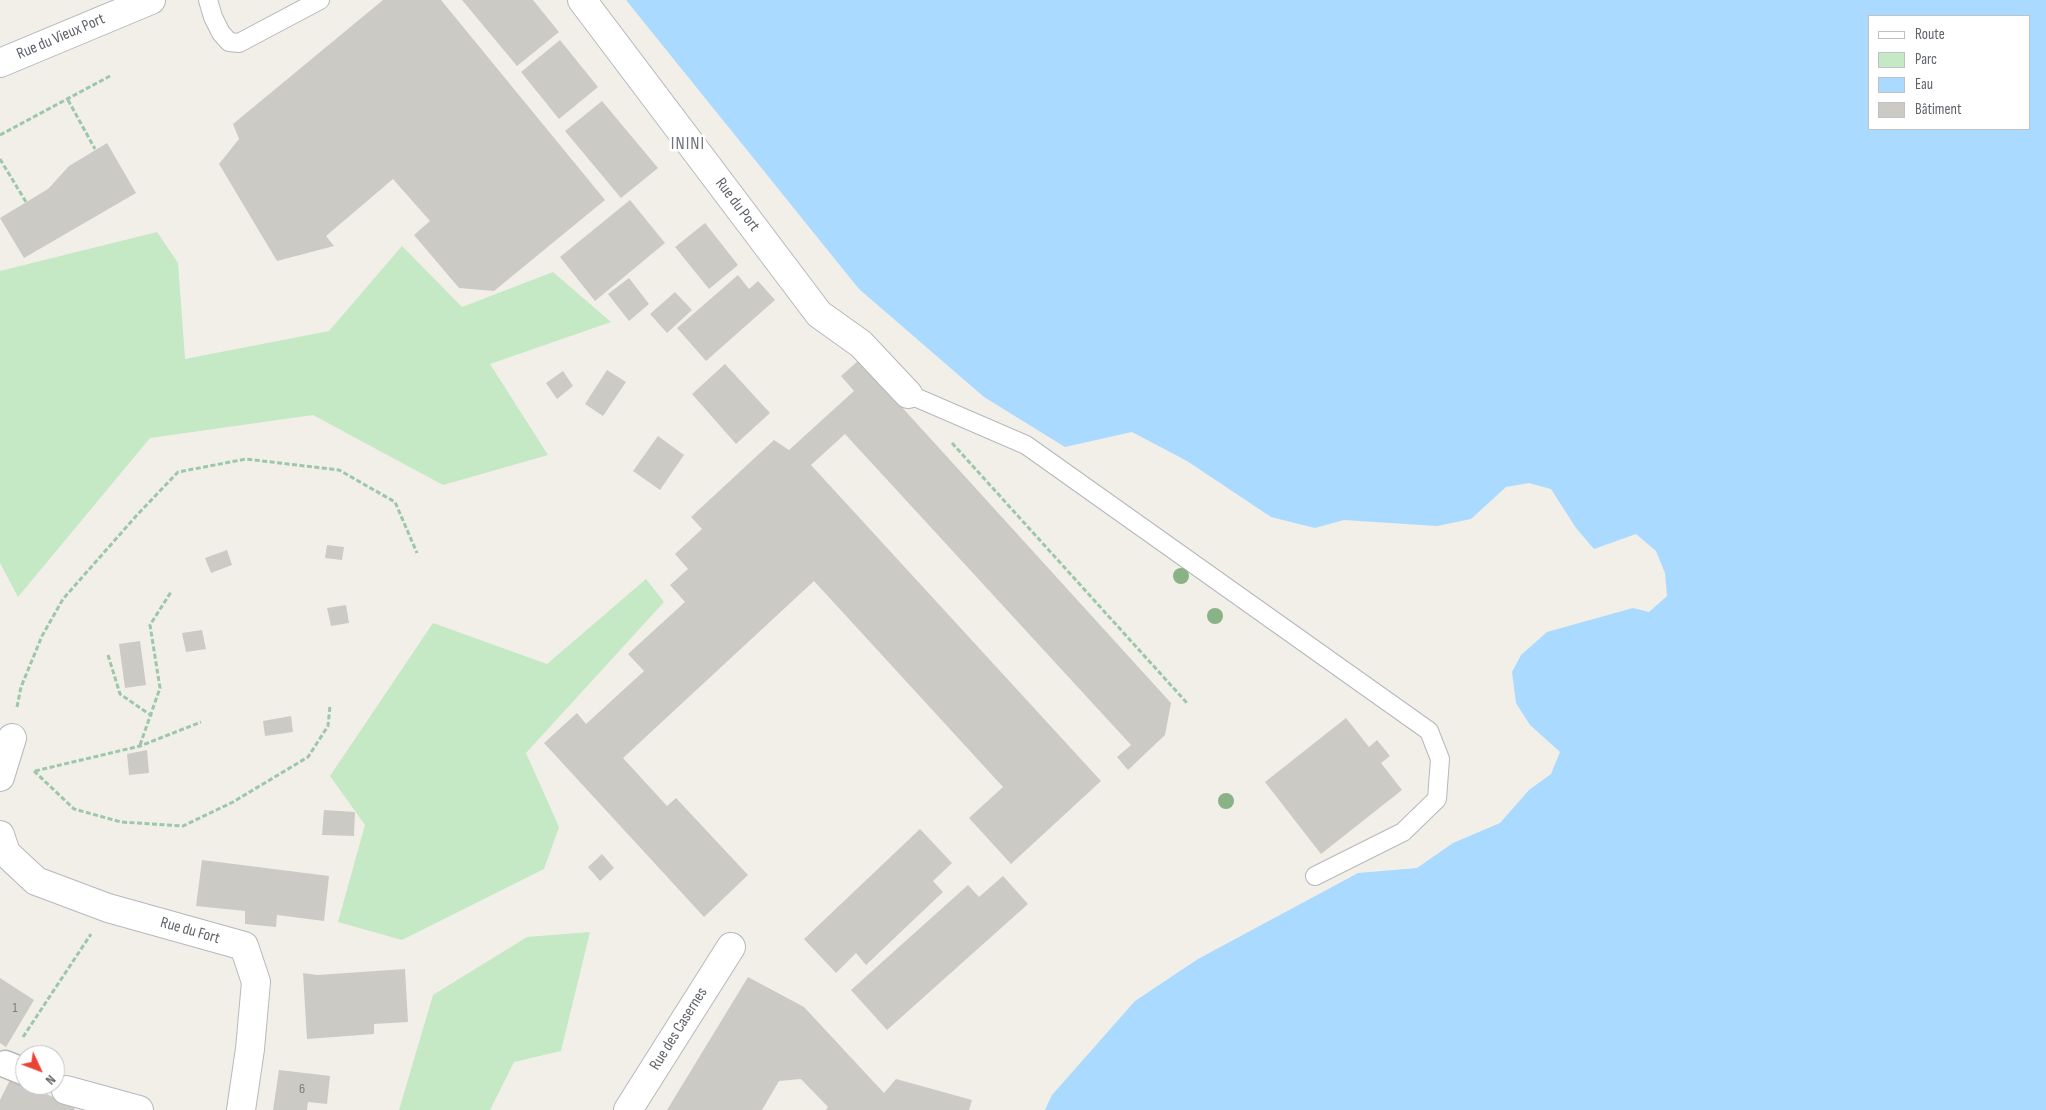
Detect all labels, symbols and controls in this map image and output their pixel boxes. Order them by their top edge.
street label: Rue du Vieux Port [14,10,108,64]
legend [1868,15,2031,130]
text: Route [1915,25,1945,44]
text: Parc [1915,50,1937,69]
text: Eau [1915,75,1933,94]
text: Bâtiment [1915,100,1962,119]
district label: ININI [670,133,706,155]
street label: Rue du Port [711,174,763,236]
street label: Rue du Fort [158,913,222,949]
street label: Rue des Casernes [646,984,712,1074]
house number: 1 [13,1000,17,1016]
north arrow [15,1045,65,1095]
text: N [42,1071,59,1088]
house number: 6 [299,1081,305,1097]

